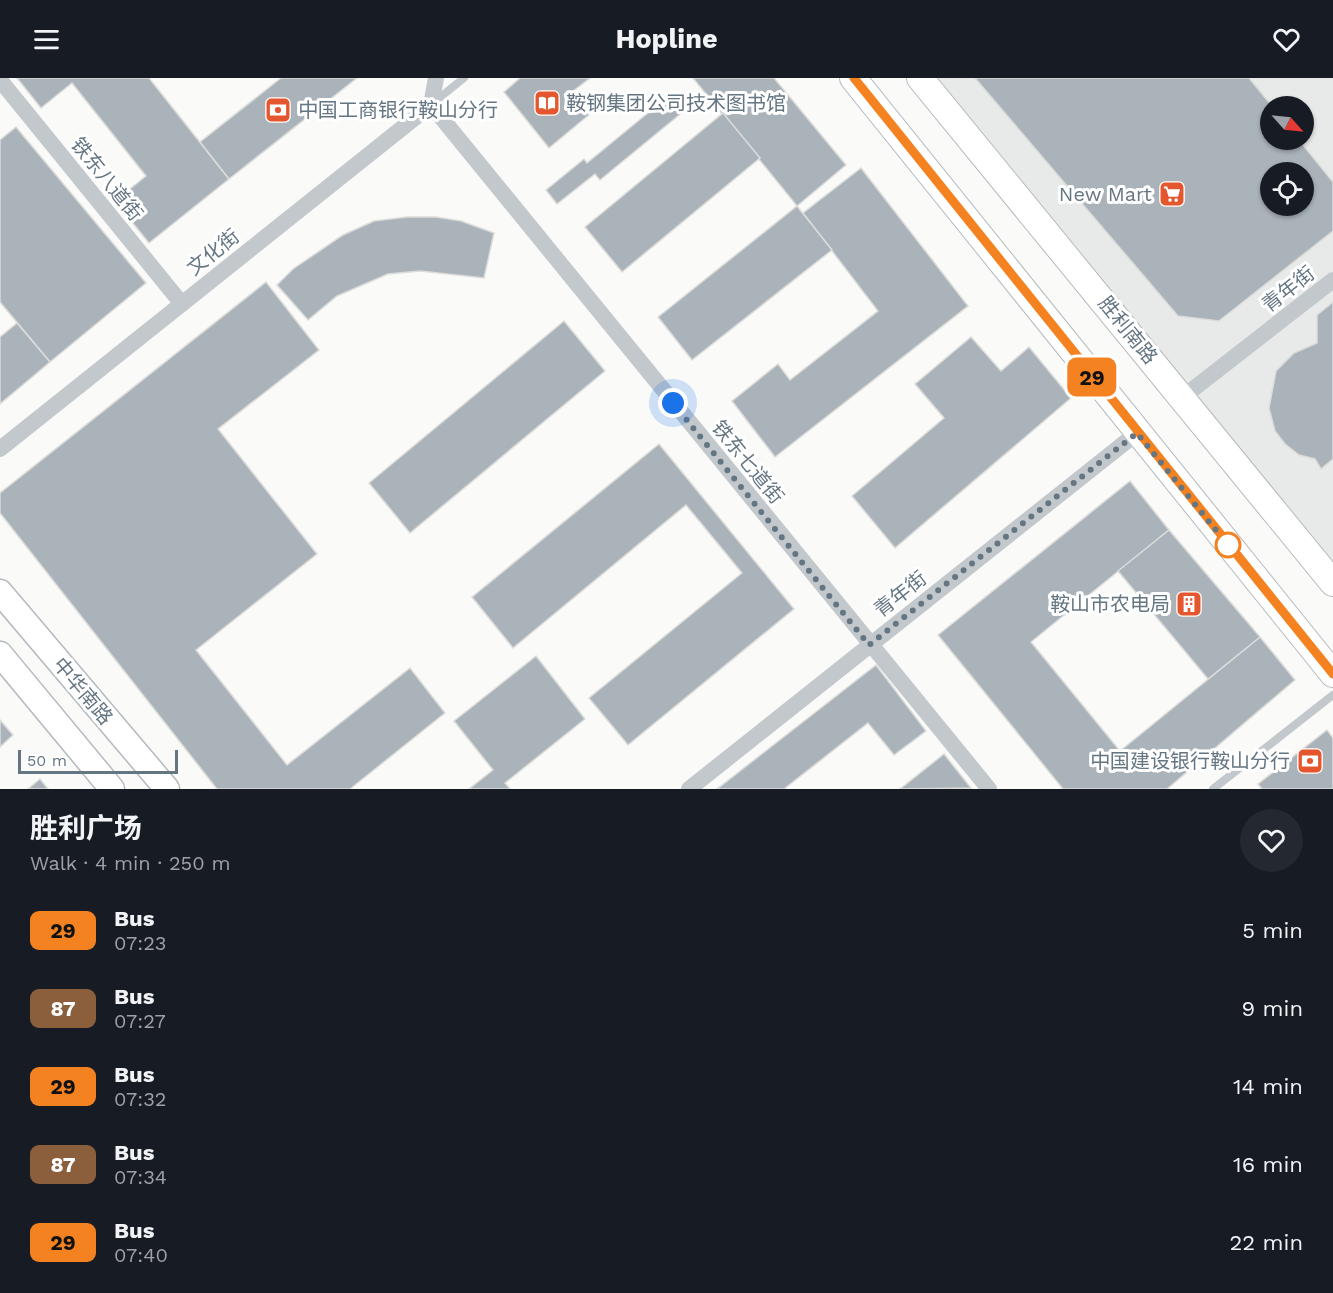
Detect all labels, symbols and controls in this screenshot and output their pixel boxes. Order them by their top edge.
icon: menu [30,23,63,56]
text: Hopline [615,23,718,55]
icon: heart [1270,23,1303,56]
library icon: 鞍钢集团公司技术图书馆 [532,88,562,118]
place label: 鞍钢集团公司技术图书馆 [566,91,786,115]
bank icon: 中国工商银行鞍山分行 [263,95,293,125]
north arrow [1260,96,1314,150]
map controls [1260,96,1314,216]
place label: 中国工商银行鞍山分行 [298,98,498,122]
street label: 铁东八道街 [66,133,148,225]
button: locate [1260,162,1314,216]
supermarket icon: New Mart [1157,179,1187,209]
place label: New Mart [1059,182,1153,206]
street label: 文化街 [182,224,244,280]
street label: 青年街 [1257,261,1319,317]
street label: 胜利南路 [1094,291,1162,369]
line badge: 29 [1065,358,1119,396]
text: 29 [1079,365,1105,390]
your location [658,388,688,418]
street label: 铁东七道街 [707,416,789,508]
unlabelled marker [1215,532,1241,558]
street label: 青年街 [869,566,931,622]
building icon: 鞍山市农电局 [1174,589,1204,619]
place label: 鞍山市农电局 [1050,592,1170,616]
street label: 中华南路 [48,653,118,729]
bank icon: 中国建设银行鞍山分行 [1295,746,1325,776]
scale bar [18,747,178,774]
place label: 中国建设银行鞍山分行 [1090,749,1290,773]
text: 50 m [27,751,67,770]
button: heart [1240,809,1303,872]
text: 胜利广场 [30,812,142,845]
text: Walk · 4 min · 250 m [30,851,231,875]
text: Bus [114,906,154,931]
text: 29 [50,918,76,943]
text: 5 min [1242,918,1303,943]
text: 07:23 [114,931,167,955]
text: Bus [114,984,154,1009]
text: 87 [50,996,76,1021]
text: 9 min [1241,996,1303,1021]
text: 07:27 [114,1009,166,1033]
text: Bus [114,1062,154,1087]
text: 29 [50,1074,76,1099]
text: 14 min [1233,1074,1303,1099]
text: 07:32 [114,1087,167,1111]
text: Bus [114,1140,154,1165]
text: 87 [50,1152,76,1177]
text: 16 min [1233,1152,1303,1177]
text: 07:34 [114,1165,167,1189]
text: Bus [114,1218,154,1243]
text: 29 [50,1230,76,1255]
text: 22 min [1229,1230,1303,1255]
text: 07:40 [114,1243,168,1267]

